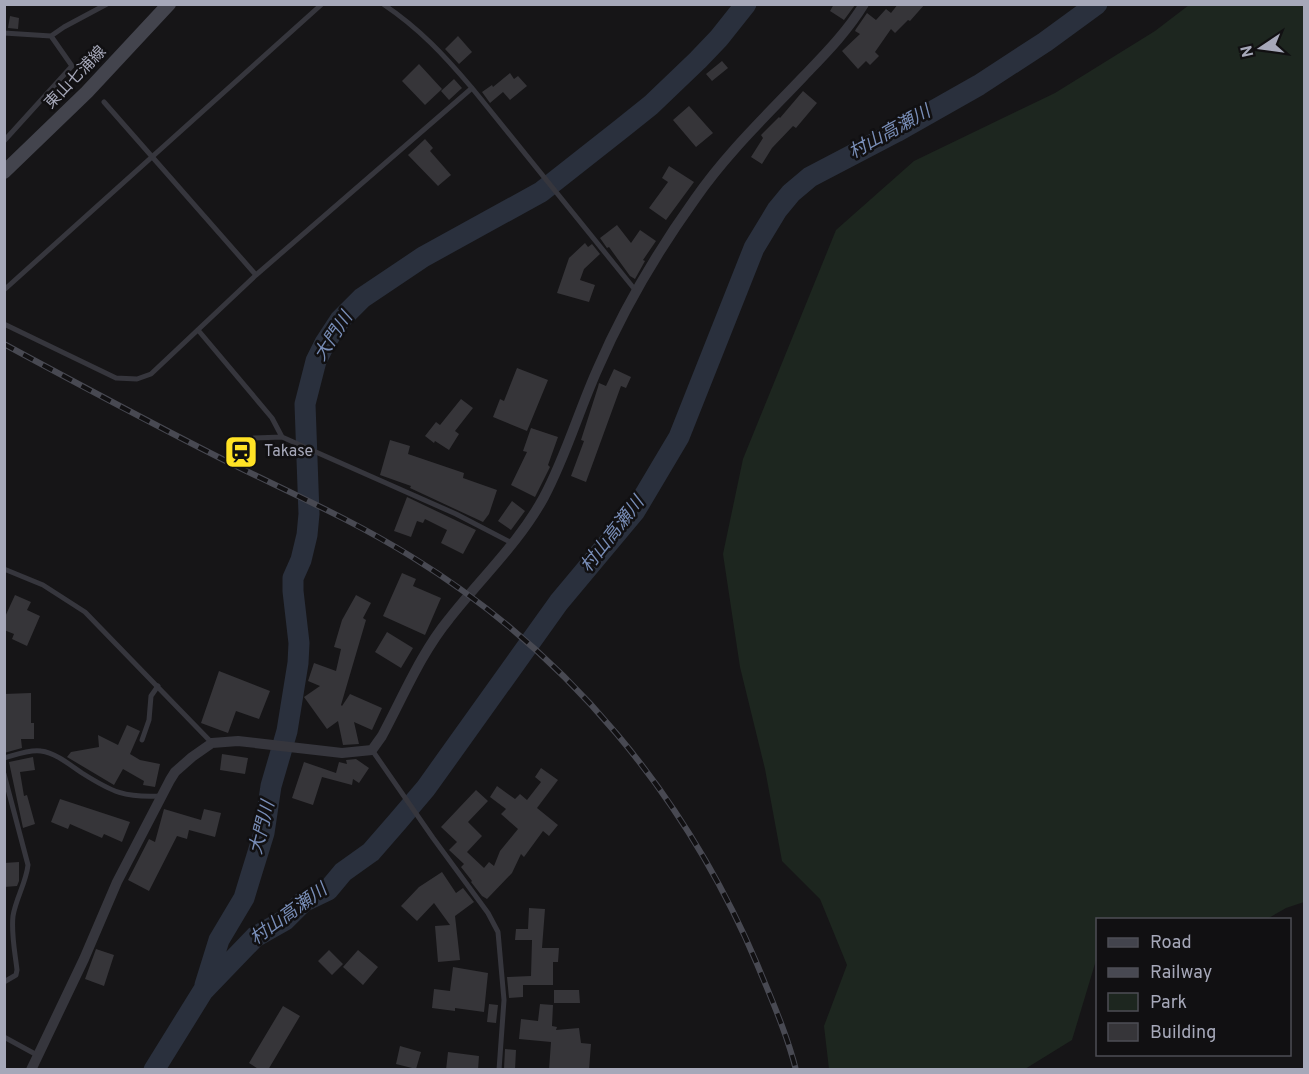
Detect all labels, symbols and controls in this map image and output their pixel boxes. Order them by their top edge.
north arrow [1231,18,1291,78]
street label: 東山七浦線 [41,42,111,114]
text: N [1237,43,1259,59]
water label: 村山高瀬川 [845,100,937,165]
water label: 大門川 [310,306,359,366]
station icon: Takase [223,434,259,470]
place label: Takase [264,442,313,462]
water label: 村山高瀬川 [576,491,651,578]
water label: 大門川 [245,797,281,857]
water label: 村山高瀬川 [246,878,334,951]
legend [1096,918,1291,1056]
text: Road [1150,932,1192,955]
text: Railway [1150,962,1212,985]
text: Park [1150,992,1187,1015]
text: Building [1150,1022,1216,1045]

